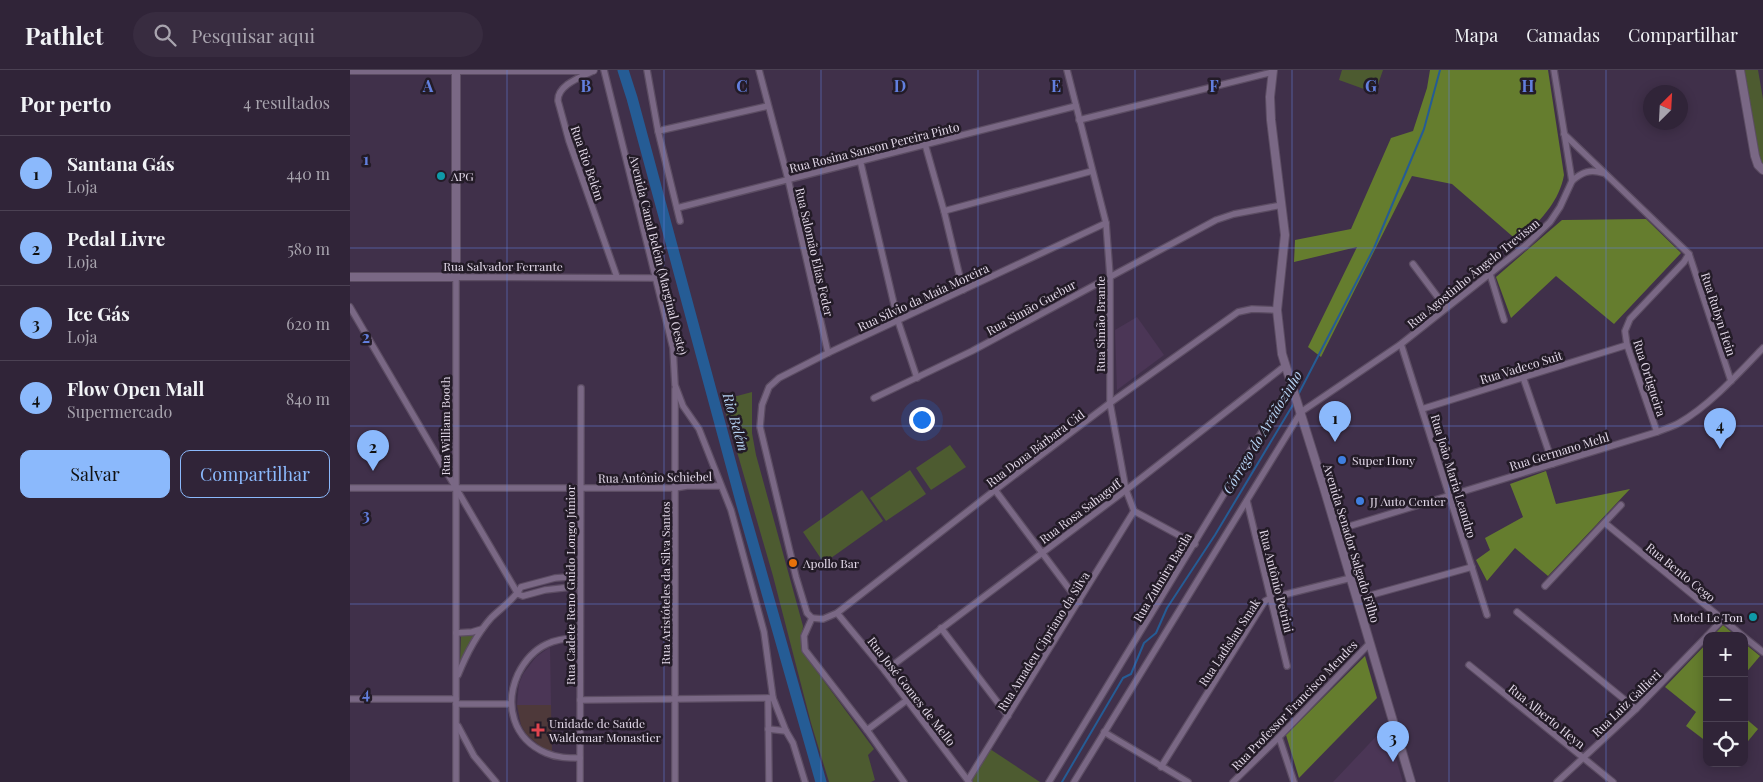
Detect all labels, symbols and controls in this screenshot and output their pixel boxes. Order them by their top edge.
search box [133,12,483,57]
text: Pathlet [25,19,103,51]
icon: search [151,21,179,49]
text: Pesquisar aqui [191,22,315,48]
text: Mapa [1454,23,1498,47]
text: Camadas [1526,23,1600,47]
text: Compartilhar [1628,23,1738,47]
text: A [422,75,434,96]
text: B [581,75,592,96]
text: C [736,75,748,96]
text: D [894,75,906,96]
text: E [1051,75,1061,96]
text: F [1209,75,1219,96]
text: G [1365,75,1377,96]
text: H [1522,75,1535,96]
north arrow [1643,85,1688,130]
text: Por perto [20,89,111,117]
text: 4 resultados [243,92,330,113]
street label: Rua Rosina Sanson Pereira Pinto [787,118,961,176]
street label: Rua Rio Belém [568,124,608,203]
text: 1 [363,148,369,169]
text: Santana Gás [67,150,175,176]
street label: Avenida Canal Belém (Marginal Oeste) [626,153,692,356]
text: 1 [33,163,39,184]
text: 440 m [286,163,330,184]
place label: APG [450,168,474,184]
marker: APG [435,170,447,182]
text: Loja [67,176,97,197]
street label: Rua Salomão Elias Feder [792,186,838,319]
street label: Rua Agostinho Ângelo Trevisan [1403,215,1543,331]
text: Pedal Livre [67,225,165,251]
text: 2 [32,238,40,259]
text: 580 m [287,238,330,259]
text: Loja [67,251,97,272]
street label: Rua Salvador Ferrante [443,258,563,274]
street label: Rua Sílvio da Maia Moreira [855,259,991,335]
street label: Rua Rubyn Hein [1698,270,1740,358]
street label: Rua Simão Guebur [983,275,1079,338]
street label: Rua Simão Brante [1092,276,1108,372]
text: Ice Gás [67,300,130,326]
text: 3 [32,313,40,334]
text: 620 m [286,313,330,334]
text: Loja [67,326,97,347]
text: 2 [362,326,370,347]
street label: Rua Ortigueira [1630,338,1670,418]
street label: Rua Vadeco Suit [1478,347,1565,387]
water label: Córrego do Areiãozinho [1218,367,1306,497]
text: Flow Open Mall [67,375,204,401]
street label: Rua William Booth [437,376,453,476]
text: 4 [32,388,40,409]
text: 840 m [286,388,330,409]
water label: Rio Belém [718,390,753,453]
text: Supermercado [67,401,172,422]
pin: 1 [1319,401,1351,442]
street label: Rua Dona Bárbara Cid [983,406,1087,490]
your location [909,407,935,433]
pin: 4 [1704,408,1736,449]
street label: Rua João Maria Leandro [1428,412,1481,540]
street label: Rua Germano Mehl [1507,428,1611,474]
pin: 2 [357,430,389,471]
button: Salvar [20,450,170,498]
button: Compartilhar [180,450,330,498]
place label: Super Hony [1352,452,1415,468]
marker: Super Hony [1336,454,1348,466]
street label: Avenida Senador Salgado Filho [1320,461,1384,625]
street label: Rua Antônio Schiebel [598,468,713,486]
street label: Rua Rosa Sahagoff [1036,474,1125,547]
street label: Rua Cadete Reno Guido Longo Júnior [562,484,578,685]
place label: JJ Auto Center [1369,493,1446,509]
marker: JJ Auto Center [1354,495,1366,507]
street label: Rua Aristóteles da Silva Santos [657,501,673,665]
text: 3 [362,504,370,525]
street label: Rua Antônio Petrini [1256,528,1298,635]
street label: Rua Zulmira Bacila [1129,529,1195,625]
street label: Rua Bento Cego [1643,539,1719,605]
place label: Apollo Bar [802,555,860,571]
marker: Apollo Bar [787,557,799,569]
street label: Rua Amadeu Cipriano da Silva [993,568,1093,714]
street label: Rua Ladislau Smak [1195,595,1264,689]
place label: Motel Le Ton [1673,609,1743,625]
marker: Motel Le Ton [1747,611,1759,623]
map controls [1703,632,1748,767]
button: + [1703,632,1748,677]
street label: Rua José Gomes de Mello [864,633,960,749]
street label: Rua Professor Francisco Mendes [1228,637,1360,773]
street label: Rua Luiz Gallieri [1588,666,1664,740]
button: − [1703,677,1748,722]
street label: Rua Alberto Heyn [1505,680,1589,752]
text: 4 [362,682,370,703]
place label: Unidade de Saúde Waldemar Monastier [548,715,661,745]
pin: 3 [1377,721,1409,762]
button: locate [1703,722,1748,767]
marker: Unidade de Saúde Waldemar Monastier [531,723,545,737]

